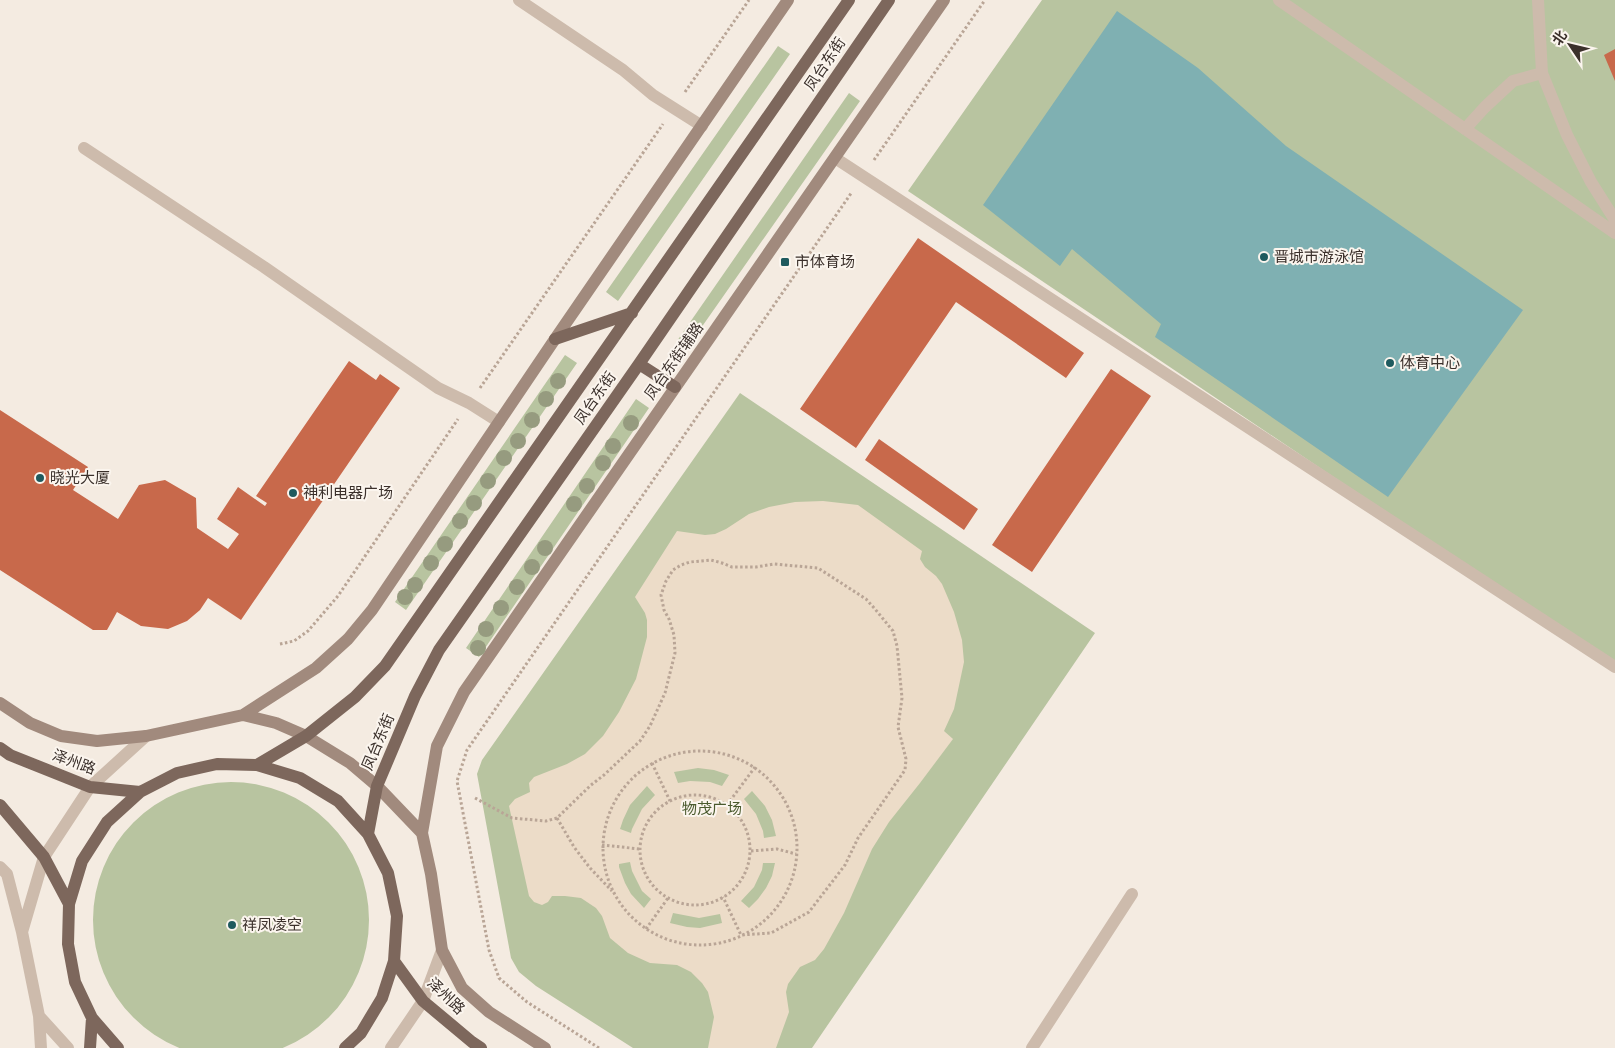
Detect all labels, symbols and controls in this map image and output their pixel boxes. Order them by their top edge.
north arrow [1545,20,1595,70]
text: 北 [1548,27,1570,48]
street label: 凤台东街 [800,34,849,94]
place label: 晋城市游泳馆 [1274,247,1364,266]
marker: 晋城市游泳馆 [1258,251,1270,263]
place label: 市体育场 [795,252,855,271]
marker: 市体育场 [779,256,791,268]
street label: 凤台东街辅路 [640,318,707,403]
place label: 体育中心 [1400,353,1460,372]
marker: 体育中心 [1384,357,1396,369]
street label: 凤台东街 [570,368,620,428]
place label: 晓光大厦 [50,468,110,487]
marker: 晓光大厦 [34,472,46,484]
place label: 神利电器广场 [303,483,393,502]
marker: 神利电器广场 [287,487,299,499]
street label: 凤台东街 [357,710,398,773]
street label: 泽州路 [50,745,99,778]
park label: 物茂广场 [682,799,742,818]
place label: 祥凤凌空 [242,915,302,934]
marker: 祥凤凌空 [226,919,238,931]
street label: 泽州路 [424,973,469,1018]

